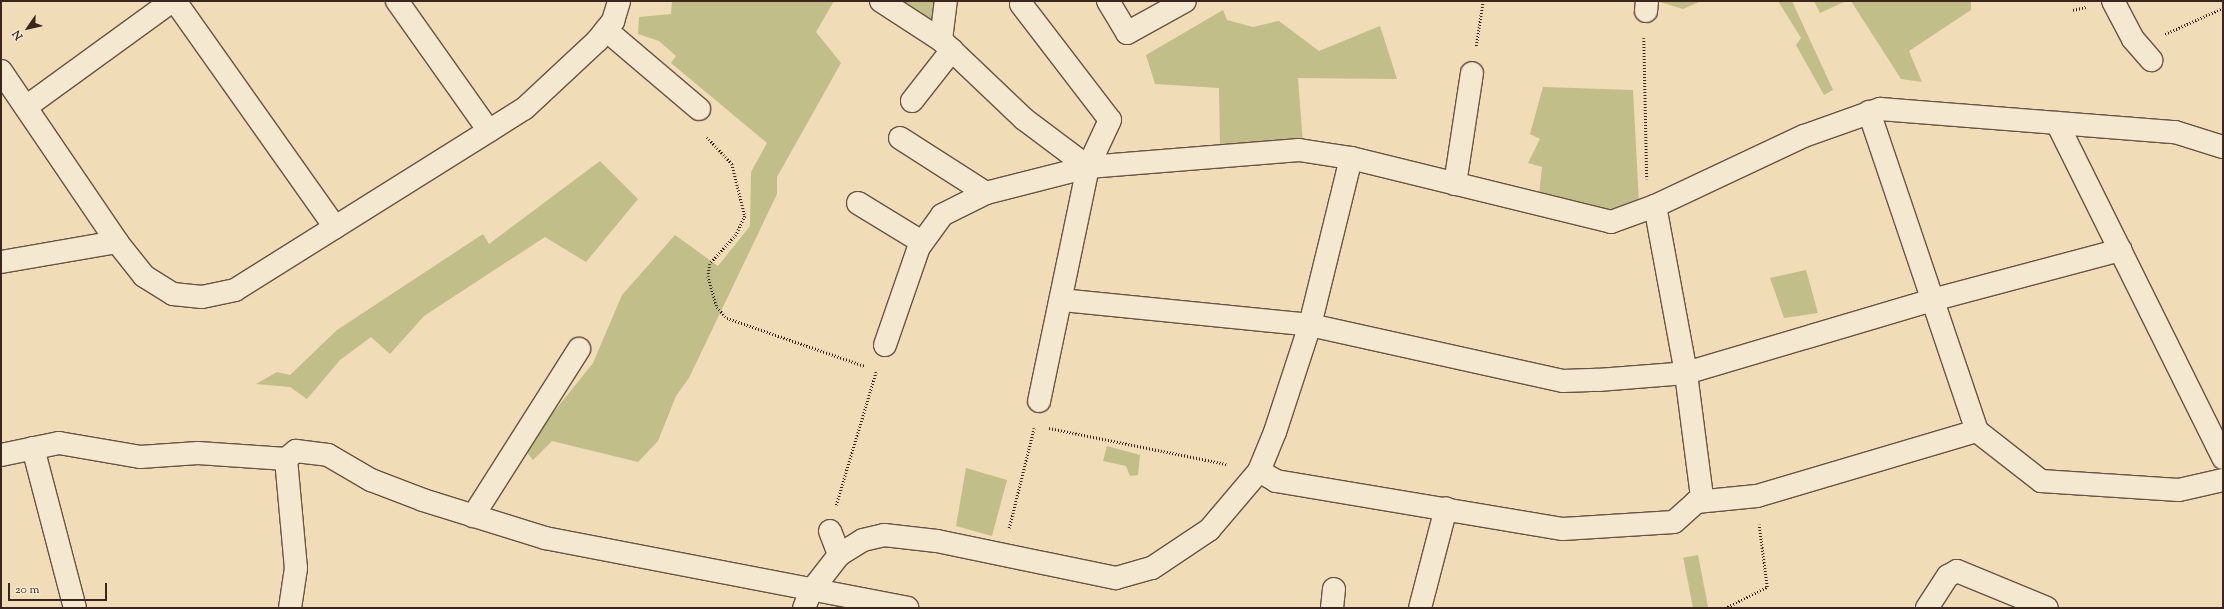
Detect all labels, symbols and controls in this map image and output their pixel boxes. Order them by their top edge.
north arrow [8,8,48,48]
text: N [9,27,27,43]
scale bar [10,575,109,601]
text: 20 m [15,581,39,599]

